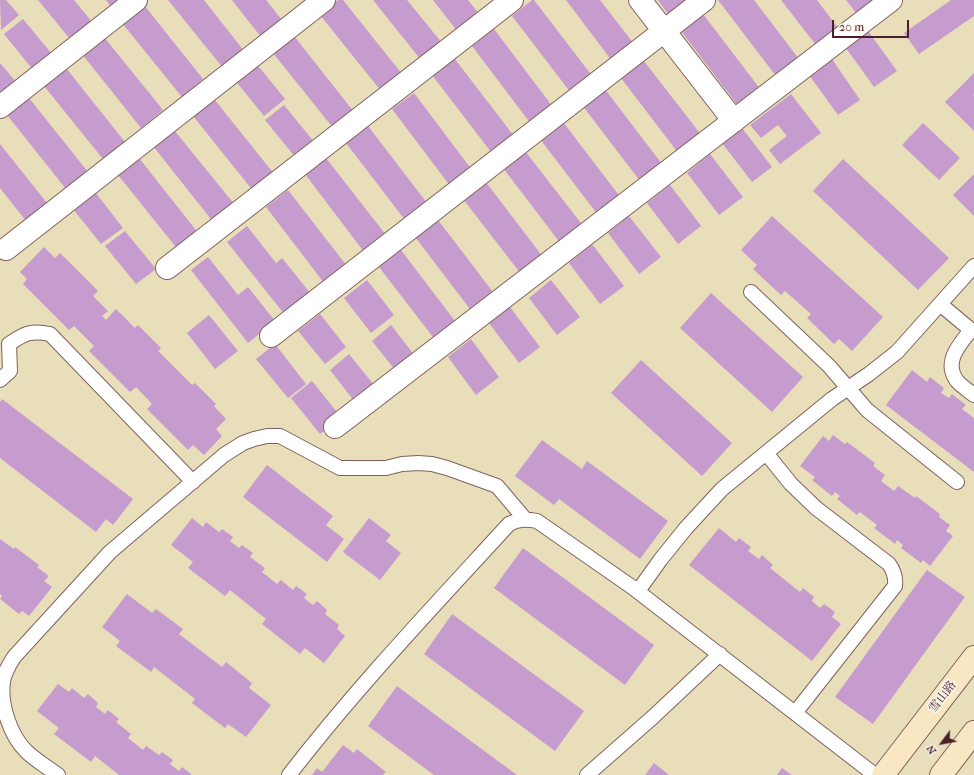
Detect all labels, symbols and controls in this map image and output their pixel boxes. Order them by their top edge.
scale bar [834,12,911,38]
text: 20 m [839,20,864,34]
street label: 雪山路 [926,678,960,716]
north arrow [922,723,962,763]
text: N [924,743,939,757]

